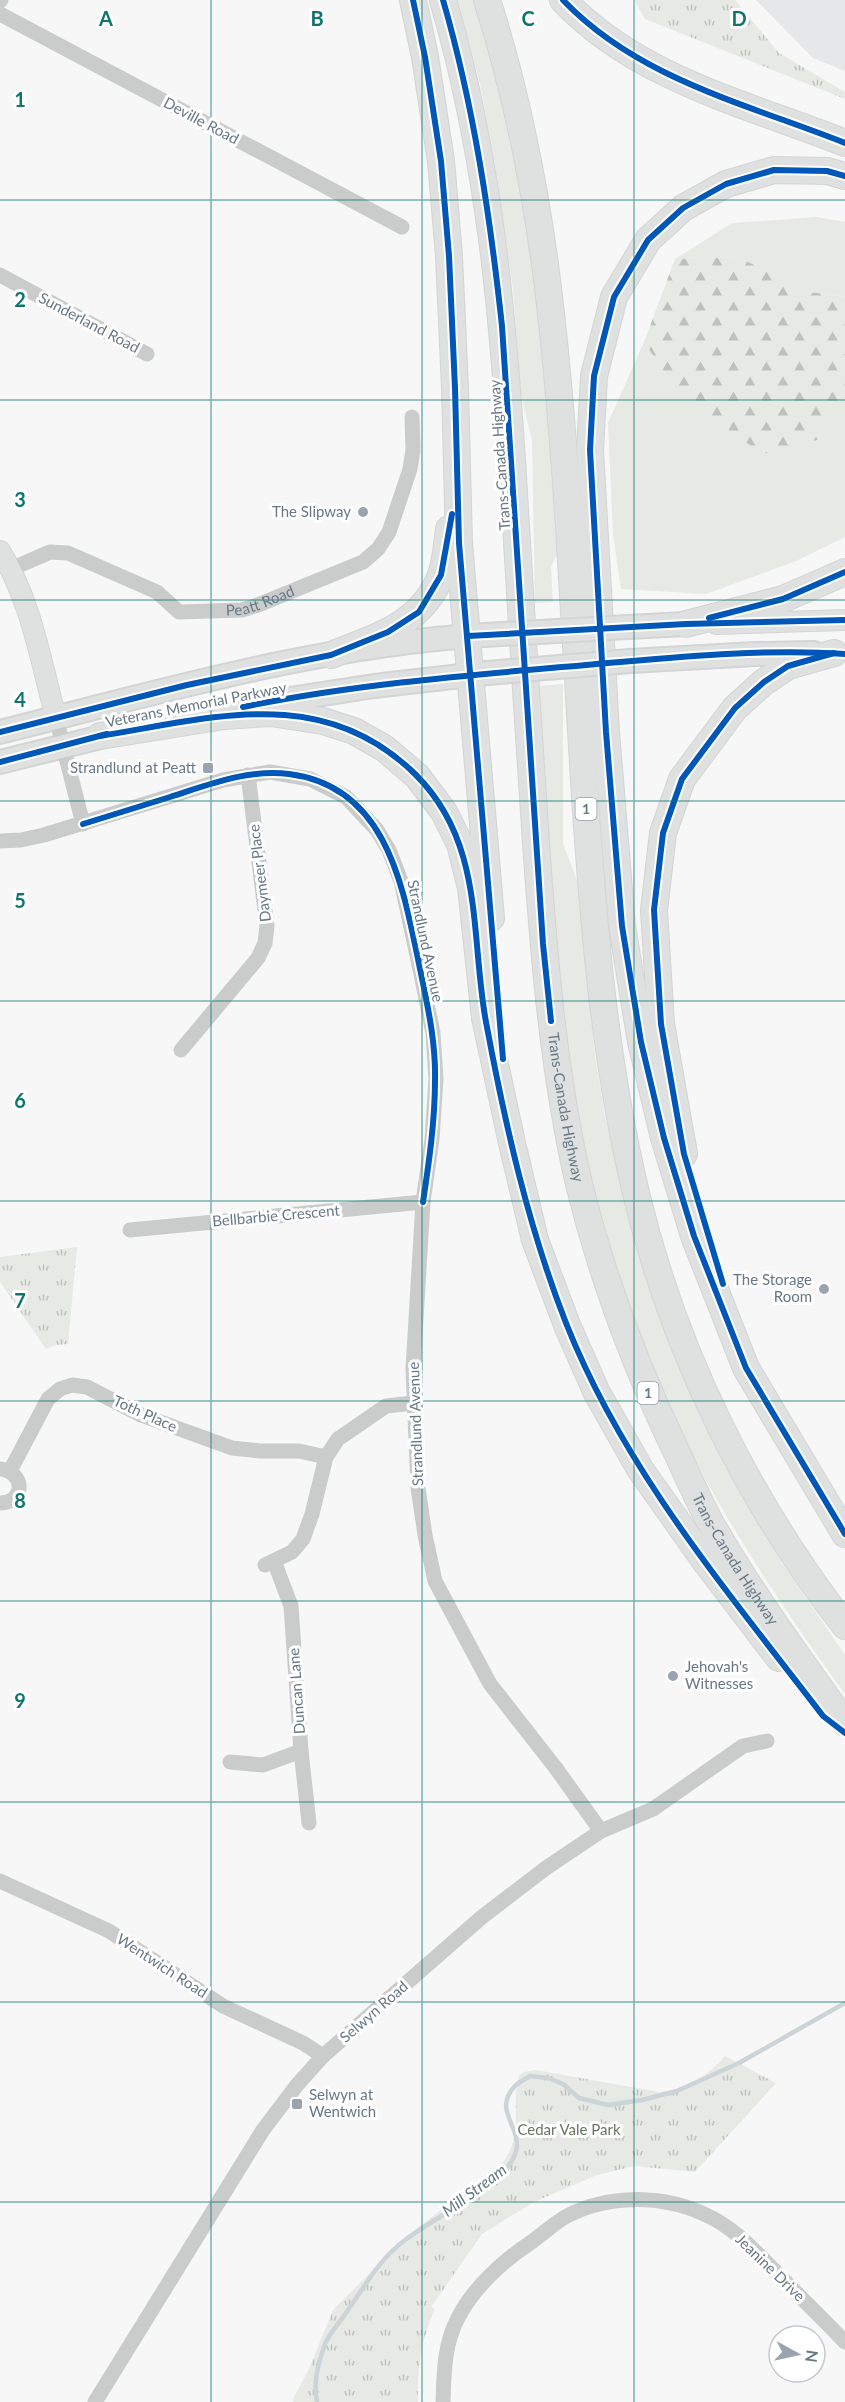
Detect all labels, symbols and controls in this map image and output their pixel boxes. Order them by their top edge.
text: A [98,6,113,30]
text: B [310,6,324,30]
text: C [521,6,535,30]
text: D [731,6,747,30]
text: 1 [14,87,26,111]
street label: Deville Road [161,93,242,147]
text: 2 [14,287,26,311]
street label: Sunderland Road [36,288,143,356]
street label: Trans-Canada Highway [485,379,513,531]
text: 3 [14,487,26,511]
place label: The Slipway [272,502,351,520]
marker: The Slipway [356,505,370,519]
street label: Peatt Road [226,581,297,619]
street label: Veterans Memorial Parkway [104,678,288,730]
text: 4 [14,687,26,711]
place label: Strandlund at Peatt [70,758,197,776]
marker: Strandlund at Peatt [201,761,215,775]
road number: 1 [576,798,596,820]
street label: Daymeer Place [244,823,274,923]
street label: Strandlund Avenue [404,878,448,1004]
text: 5 [14,888,26,912]
street label: Trans-Canada Highway [545,1031,588,1184]
text: 6 [14,1088,26,1112]
street label: Bellbarbie Crescent [211,1200,341,1230]
place label: The Storage Room [733,1270,812,1305]
marker: The Storage Room [817,1282,831,1296]
text: 7 [14,1288,26,1312]
street label: Strandlund Avenue [404,1361,426,1487]
road number: 1 [638,1382,658,1404]
street label: Toth Place [111,1391,180,1435]
text: 8 [14,1488,26,1512]
street label: Trans-Canada Highway [689,1490,783,1628]
street label: Duncan Lane [284,1647,308,1735]
place label: Jehovah's Witnesses [685,1657,753,1692]
marker: Jehovah's Witnesses [666,1669,680,1683]
text: 9 [14,1688,26,1712]
street label: Wentwich Road [114,1929,211,2001]
street label: Selwyn Road [336,1977,411,2046]
place label: Selwyn at Wentwich [309,2085,376,2120]
marker: Selwyn at Wentwich [290,2097,304,2111]
park label: Cedar Vale Park [517,2120,621,2138]
water label: Mill Stream [438,2159,510,2220]
street label: Jeanine Drive [732,2230,809,2305]
north arrow [767,2324,827,2384]
text: N [802,2349,823,2364]

